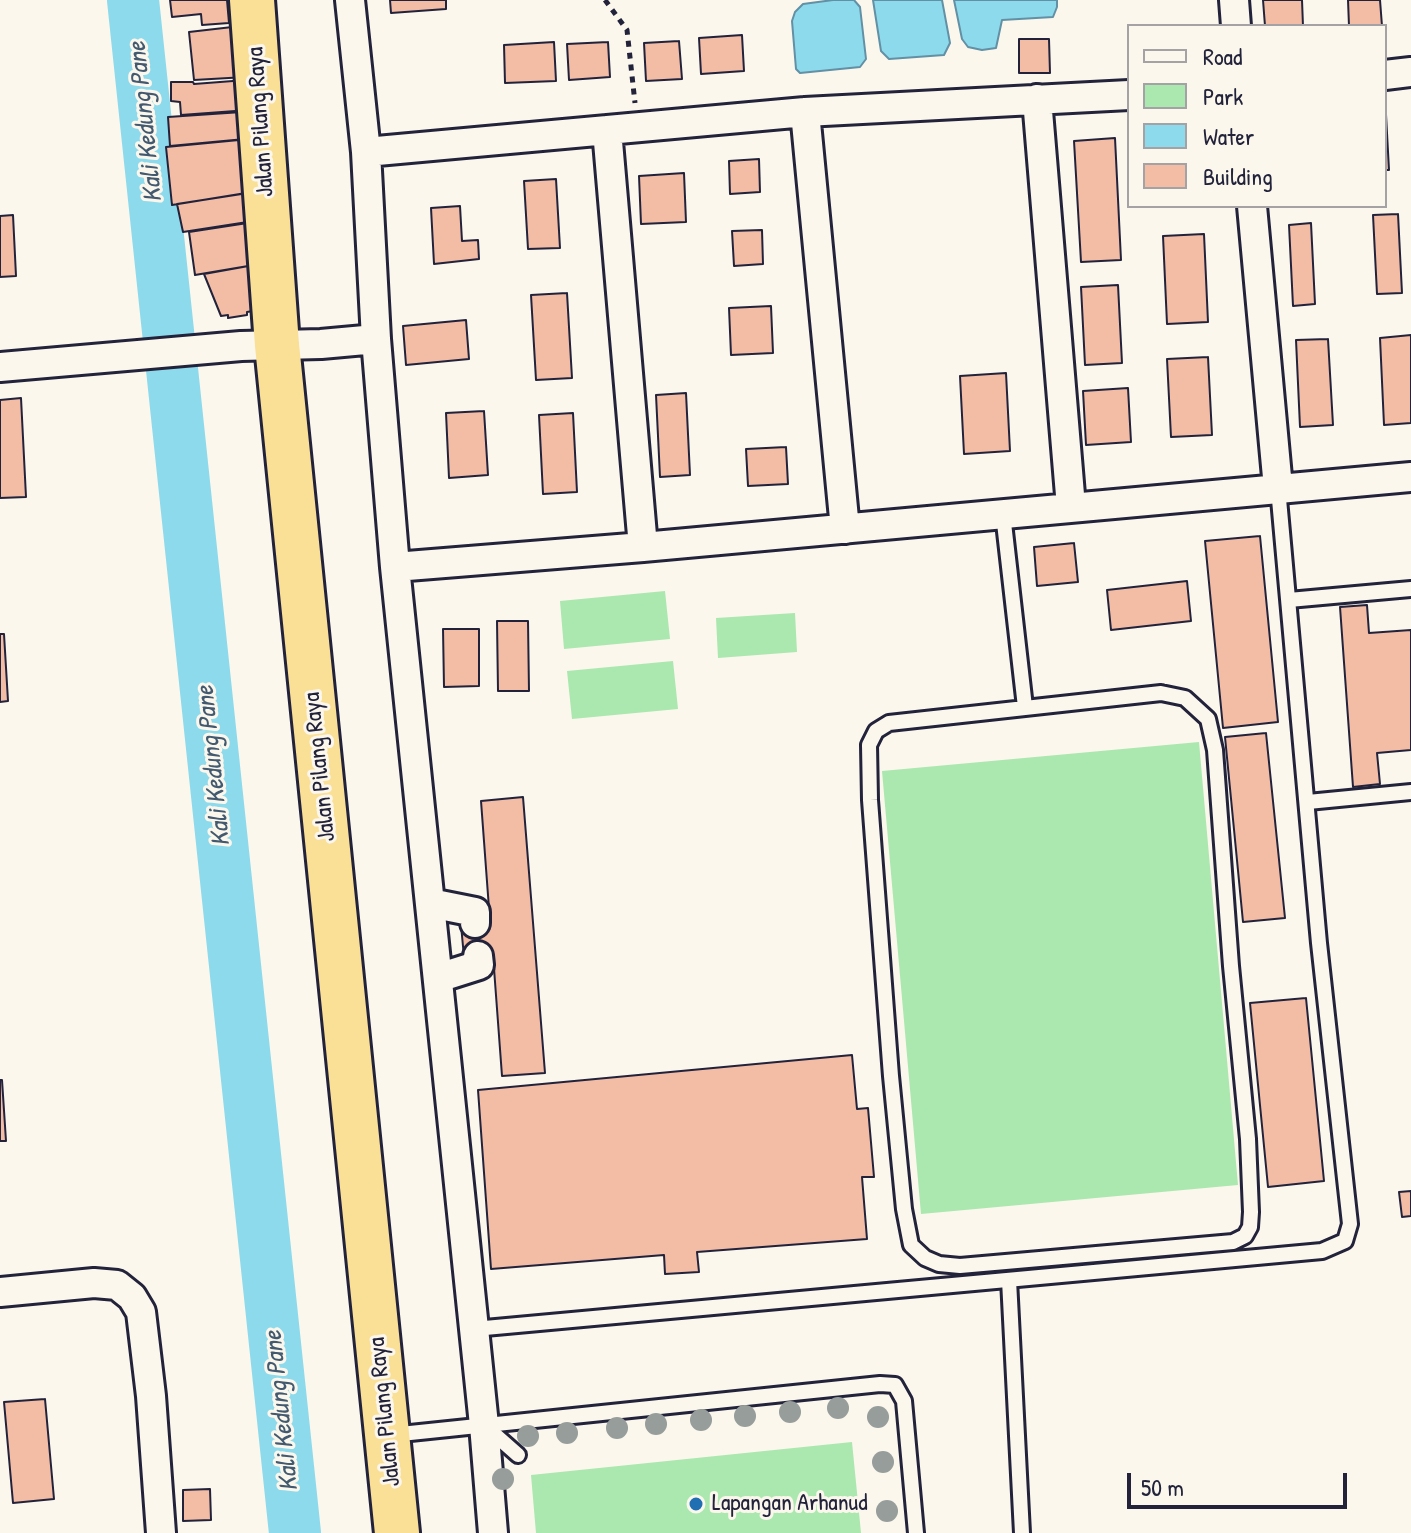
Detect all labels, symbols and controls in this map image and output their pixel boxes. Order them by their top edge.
legend [1127,24,1387,208]
water label: Kali Kedung Pane [122,40,170,204]
text: Road [1203,40,1242,72]
street label: Jalan Pilang Raya [241,46,281,198]
text: Park [1203,80,1243,112]
text: Water [1203,120,1254,152]
text: Building [1203,160,1273,192]
water label: Kali Kedung Pane [190,684,238,848]
street label: Jalan Pilang Raya [298,691,342,843]
water label: Kali Kedung Pane [258,1329,306,1493]
street label: Jalan Pilang Raya [363,1336,407,1488]
scale bar [1131,1457,1351,1507]
text: 50 m [1141,1471,1184,1503]
place label: Lapangan Arhanud [712,1490,868,1518]
marker: Lapangan Arhanud [687,1495,705,1513]

